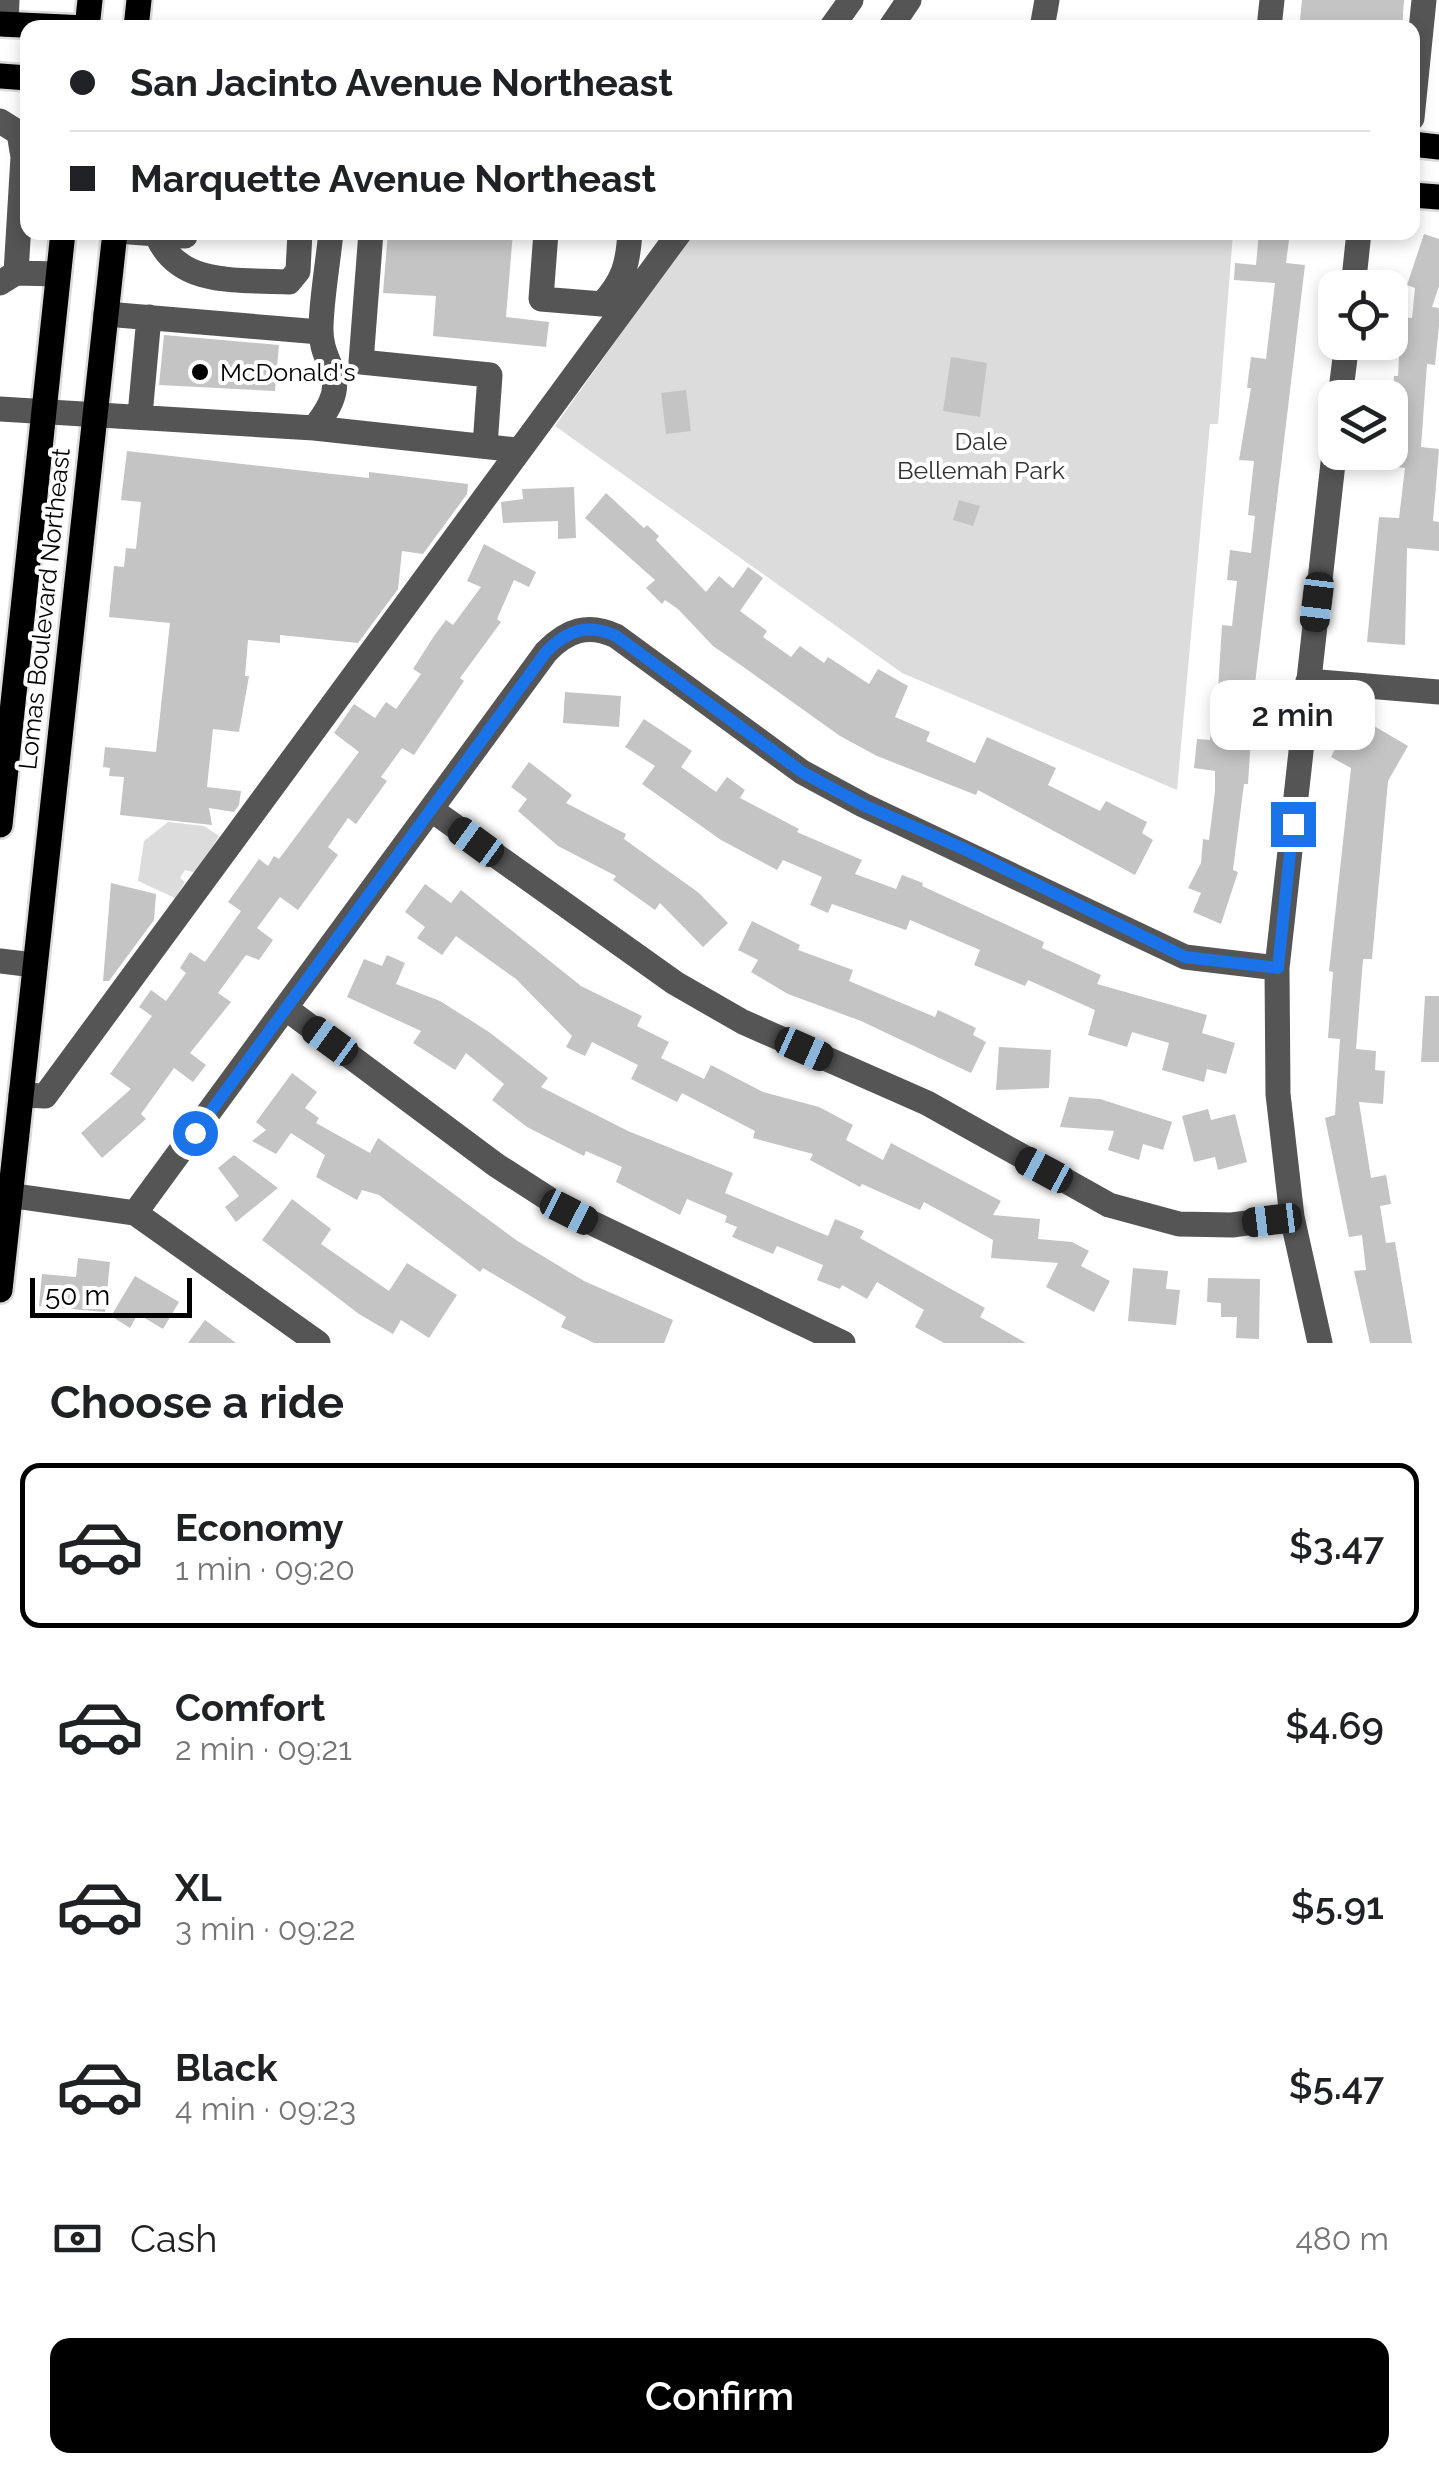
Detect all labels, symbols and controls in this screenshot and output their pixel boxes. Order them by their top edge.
text: San Jacinto Avenue Northeast [130,60,673,105]
text: Marquette Avenue Northeast [130,156,656,201]
map controls [1318,270,1408,470]
button: locate [1318,270,1408,360]
place label: McDonald's [220,357,356,387]
marker: McDonald's [189,361,211,383]
button: layers [1318,380,1408,470]
park label: Dale Bellemah Park [897,426,1066,485]
street label: Lomas Boulevard Northeast [12,446,76,771]
car [1298,570,1336,634]
callout: 2 min [1210,679,1376,749]
text: 2 min [1252,696,1333,733]
route end [1271,802,1316,847]
car [443,812,509,872]
car [297,1011,363,1071]
car [770,1023,838,1075]
route start [173,1111,218,1156]
car [1010,1143,1078,1197]
car [535,1185,603,1239]
car [1240,1201,1304,1239]
scale bar [30,1273,192,1318]
text: 50 m [45,1279,110,1312]
text: Choose a ride [50,1376,344,1429]
icon: car [55,1501,145,1591]
text: Economy [175,1505,344,1550]
text: $3.47 [1289,1523,1384,1568]
text: 1 min · 09:20 [175,1550,355,1587]
icon: car [55,1681,145,1771]
text: Comfort [175,1685,325,1730]
text: $4.69 [1285,1703,1384,1748]
text: 2 min · 09:21 [175,1730,352,1767]
icon: car [55,1861,145,1951]
text: XL [175,1865,222,1910]
text: $5.91 [1291,1883,1384,1928]
text: 3 min · 09:22 [175,1910,355,1947]
icon: car [55,2041,145,2131]
text: Black [175,2045,277,2090]
text: $5.47 [1289,2063,1384,2108]
text: 4 min · 09:23 [175,2090,356,2127]
icon: cash [50,2211,105,2266]
text: Cash [130,2216,217,2261]
text: 480 m [1295,2220,1389,2257]
button: Confirm [50,2338,1389,2453]

